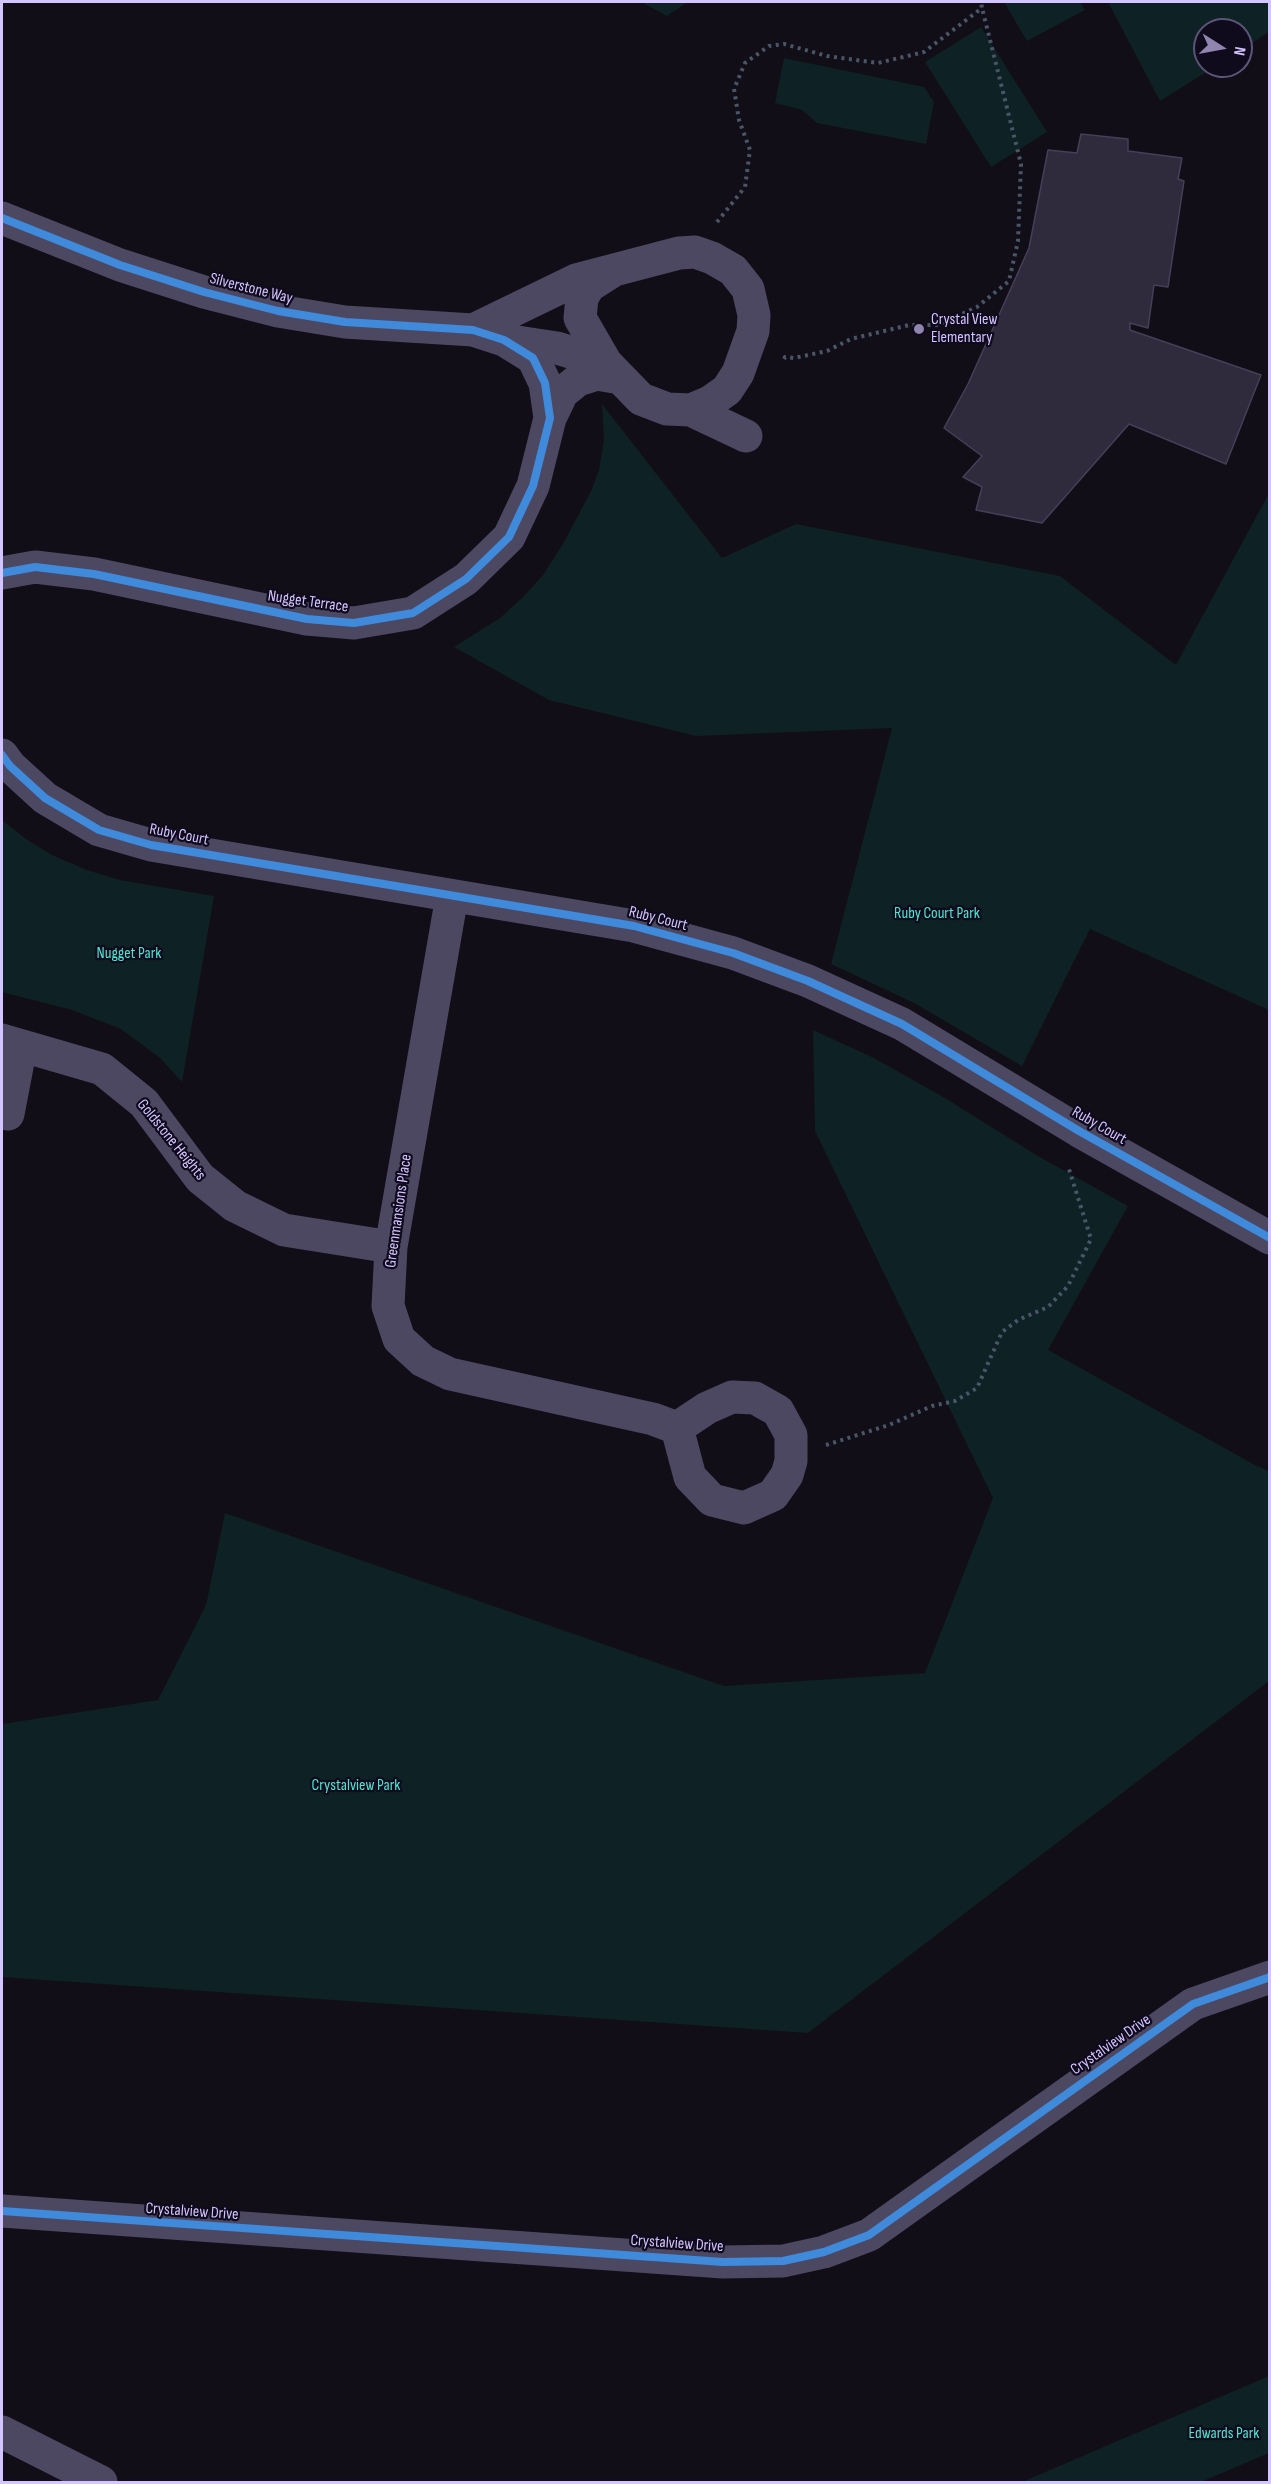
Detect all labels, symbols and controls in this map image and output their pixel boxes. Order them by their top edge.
north arrow [1193,18,1253,78]
text: N [1229,45,1249,57]
street label: Silverstone Way [208,269,294,309]
place label: Crystal View Elementary [931,310,997,348]
marker: Crystal View Elementary [912,322,926,336]
street label: Nugget Terrace [267,587,349,617]
street label: Ruby Court [148,820,210,850]
street label: Ruby Court [627,902,689,936]
park label: Ruby Court Park [894,904,980,924]
park label: Nugget Park [97,944,161,964]
street label: Goldstone Heights [132,1096,210,1184]
street label: Ruby Court [1068,1103,1130,1149]
street label: Greenmansions Place [382,1153,416,1269]
park label: Crystalview Park [312,1776,400,1796]
street label: Crystalview Drive [1067,2010,1155,2080]
street label: Crystalview Drive [145,2199,239,2225]
street label: Crystalview Drive [630,2231,724,2257]
park label: Edwards Park [1189,2424,1259,2444]

